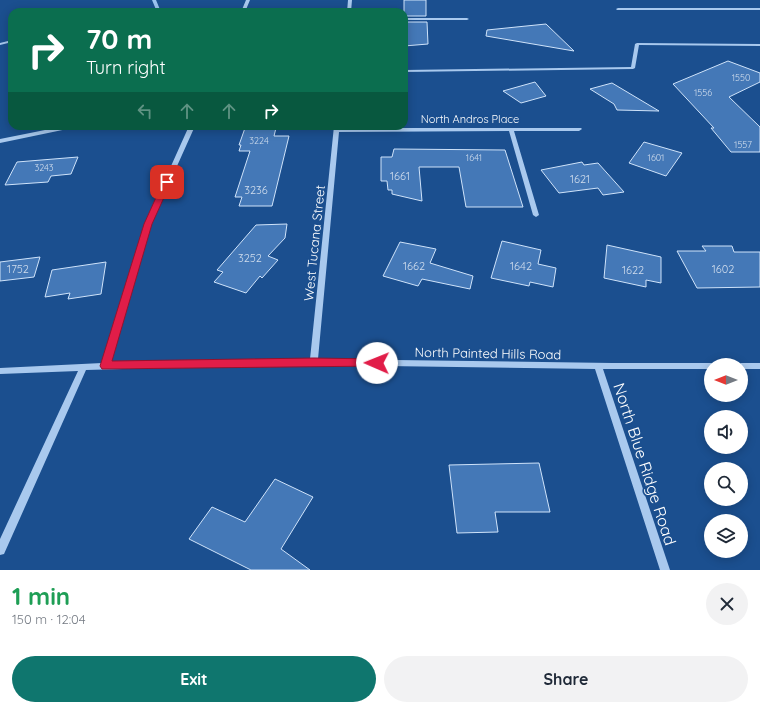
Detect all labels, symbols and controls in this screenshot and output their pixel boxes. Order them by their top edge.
text: 70 m [86,21,152,56]
icon: right [20,24,72,76]
text: Turn right [86,56,166,79]
house number: 1550 [732,72,750,83]
house number: 1556 [694,87,712,98]
icon: left [134,100,156,122]
icon: ahead [176,100,198,122]
icon: ahead [218,100,240,122]
icon: right [260,100,282,122]
street label: North Andros Place [421,112,519,126]
house number: 3224 [249,135,269,146]
house number: 1557 [734,139,752,150]
house number: 1641 [466,152,482,163]
house number: 1601 [648,152,664,163]
house number: 3243 [34,162,54,173]
pin [150,165,184,199]
house number: 1661 [390,169,410,183]
icon: arrive [156,171,178,193]
house number: 1621 [570,172,590,186]
house number: 3236 [244,183,268,197]
street label: West Tucana Street [300,184,328,302]
house number: 3252 [238,251,262,265]
house number: 1662 [403,259,425,273]
house number: 1642 [510,259,532,273]
house number: 1752 [7,262,29,276]
house number: 1602 [712,262,734,276]
house number: 1622 [622,263,644,277]
position arrow [356,342,398,384]
street label: North Painted Hills Road [415,344,561,362]
north arrow [704,358,748,402]
map controls [704,358,748,558]
street label: North Blue Ridge Road [609,380,681,548]
button: sound [704,410,748,454]
button: search [704,462,748,506]
button: layers [704,514,748,558]
text: 1 min [12,581,70,611]
button: close [706,583,748,625]
text: 150 m · 12:04 [12,611,86,627]
button: Exit [12,656,376,702]
button: Share [384,656,748,702]

